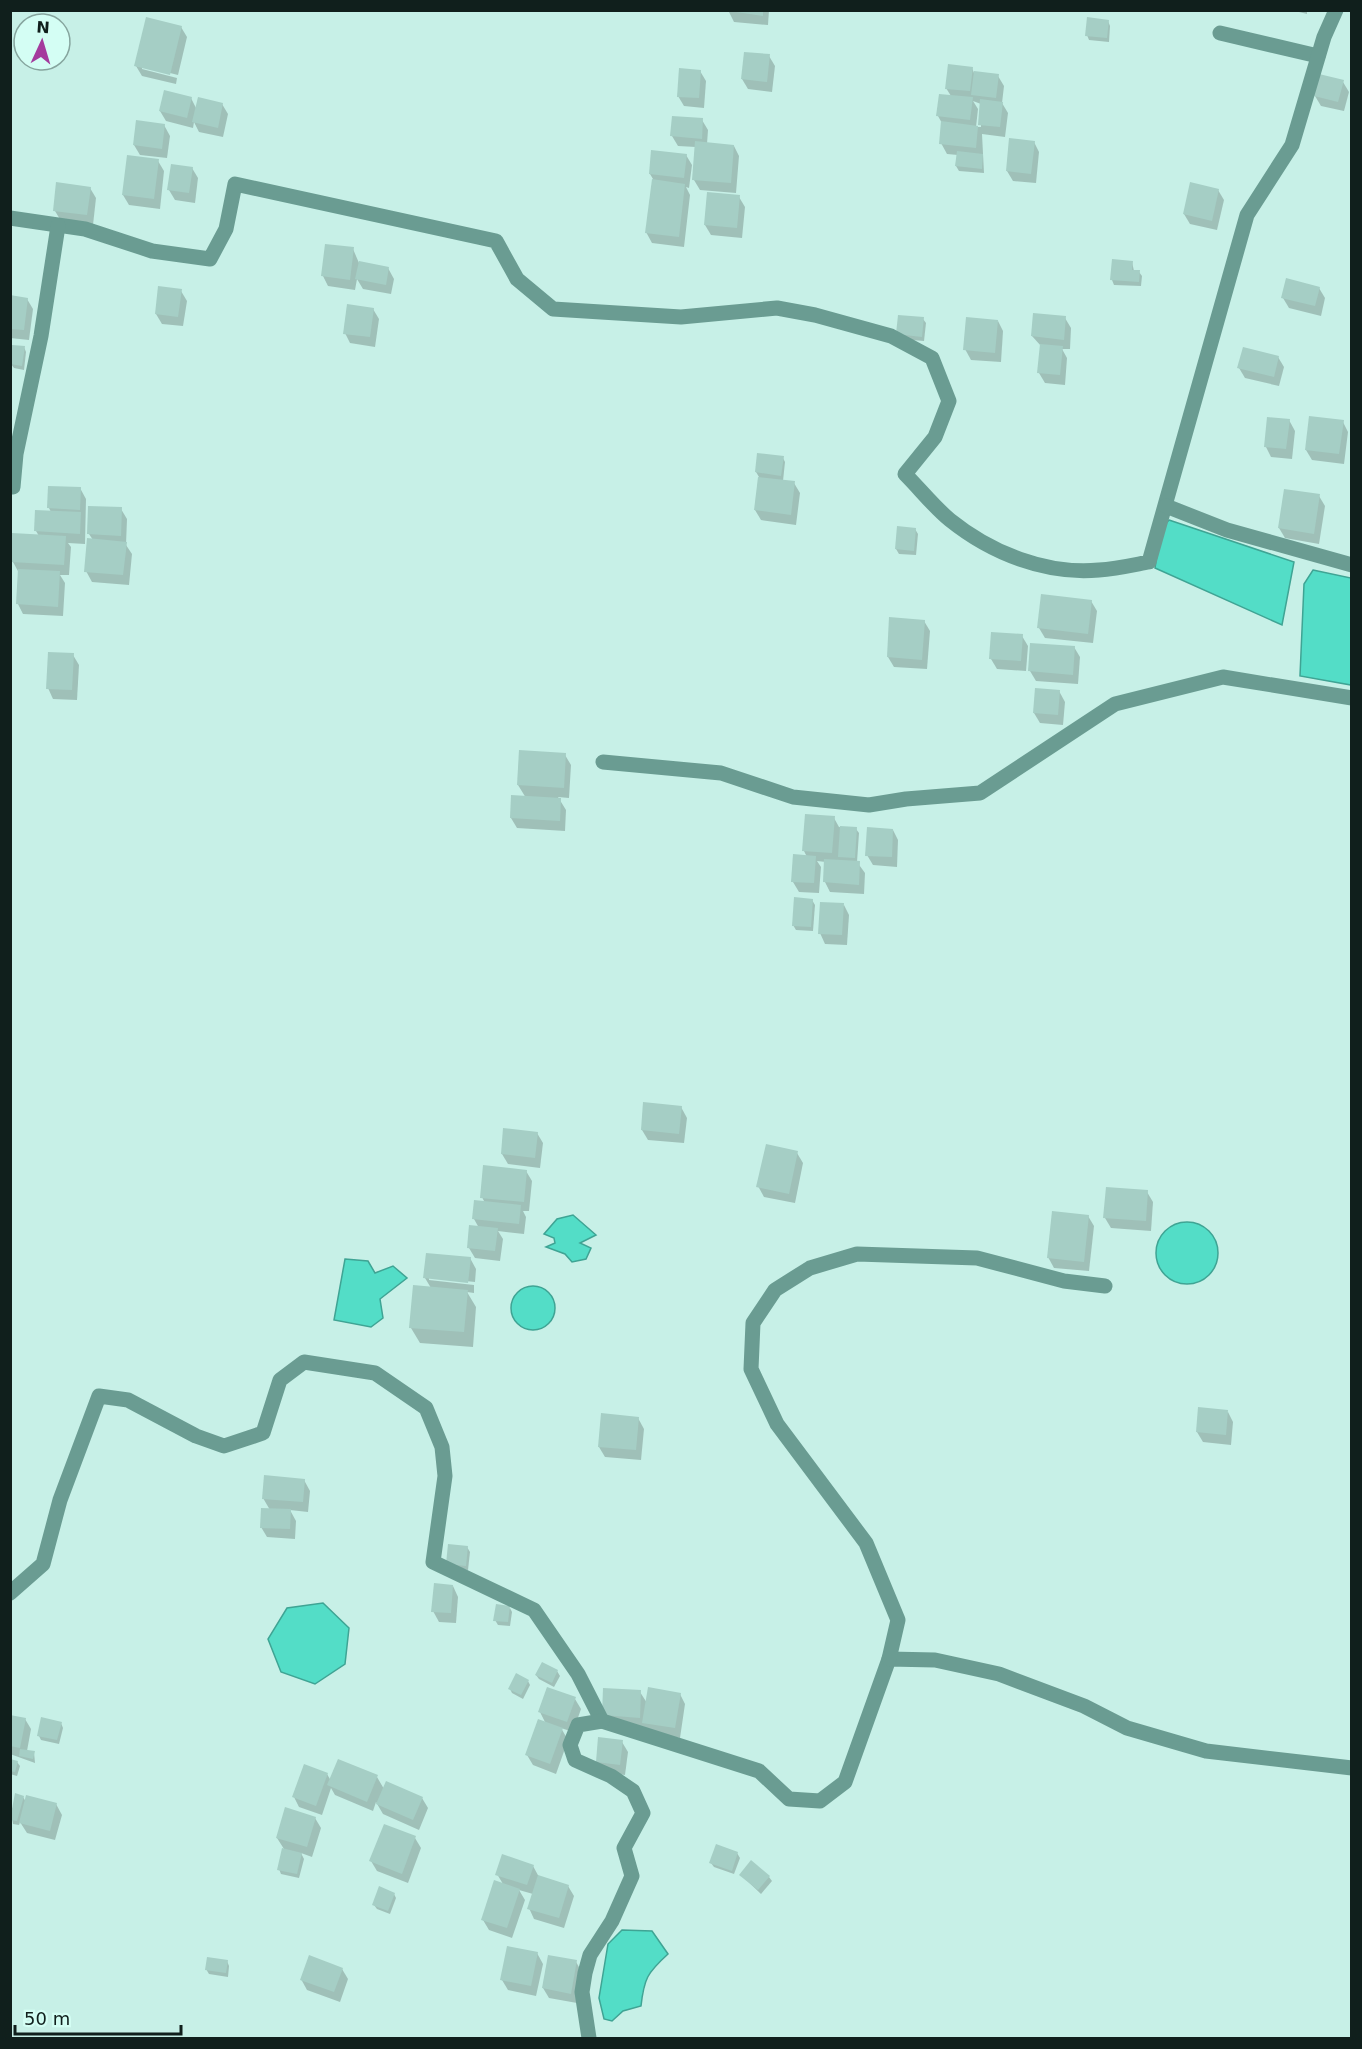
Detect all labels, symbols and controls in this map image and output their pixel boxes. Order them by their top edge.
north arrow [12,12,72,72]
text: N [36,18,50,37]
scale bar [15,1998,182,2036]
text: 50 m [24,2008,70,2029]

